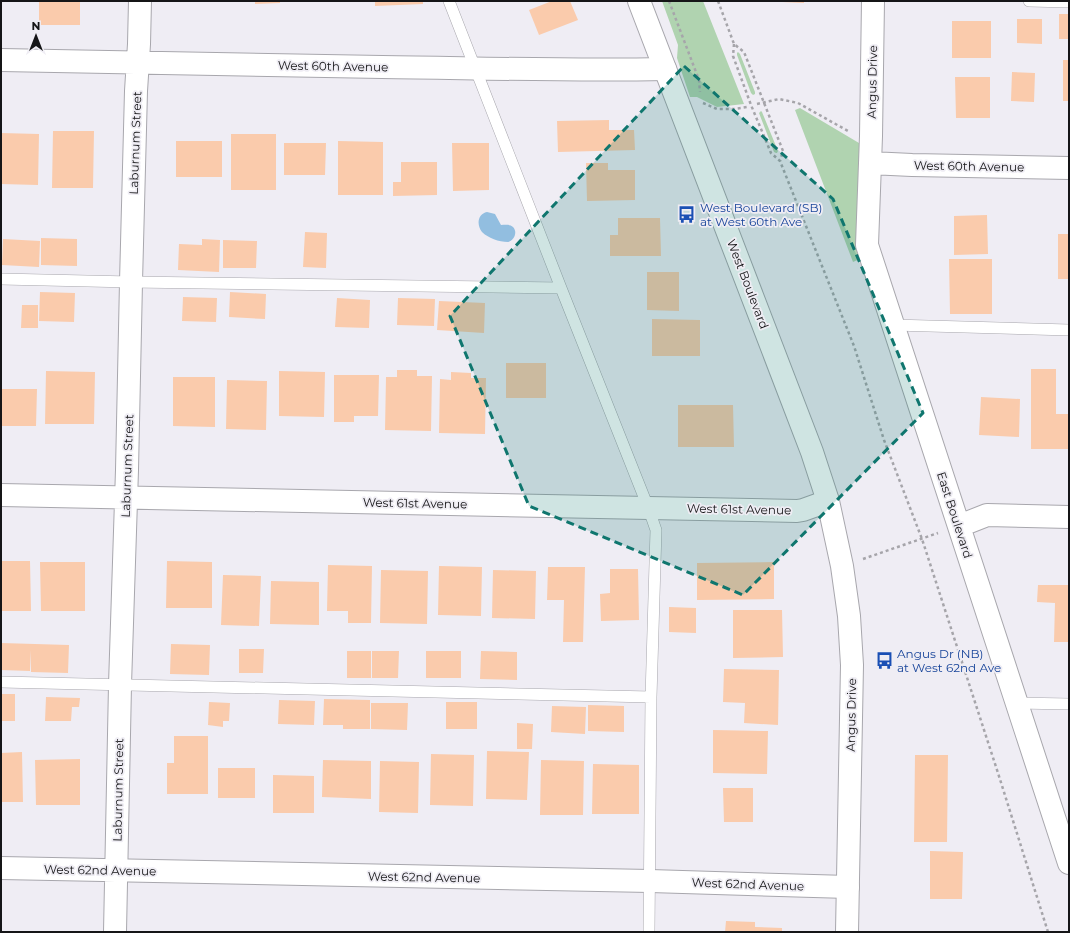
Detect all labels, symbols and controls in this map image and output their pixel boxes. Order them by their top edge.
north arrow [16,16,56,56]
text: N [32,19,40,33]
street label: Angus Drive [864,45,880,119]
street label: West 60th Avenue [278,58,388,74]
street label: Laburnum Street [126,91,144,195]
street label: West 60th Avenue [914,158,1024,174]
place label: West Boulevard (SB) at West 60th Ave [700,200,822,229]
bus stop icon: West Boulevard (SB) at West 60th Ave [677,204,697,224]
street label: West Boulevard [724,237,772,331]
street label: Laburnum Street [118,414,136,518]
street label: East Boulevard [934,470,976,560]
street label: West 61st Avenue [363,495,467,511]
street label: West 61st Avenue [687,501,791,517]
place label: Angus Dr (NB) at West 62nd Ave [897,646,1001,675]
bus stop icon: Angus Dr (NB) at West 62nd Ave [874,650,894,670]
street label: Angus Drive [843,678,859,752]
street label: Laburnum Street [110,738,126,842]
street label: West 62nd Avenue [44,862,156,878]
street label: West 62nd Avenue [368,869,480,885]
street label: West 62nd Avenue [691,875,805,893]

